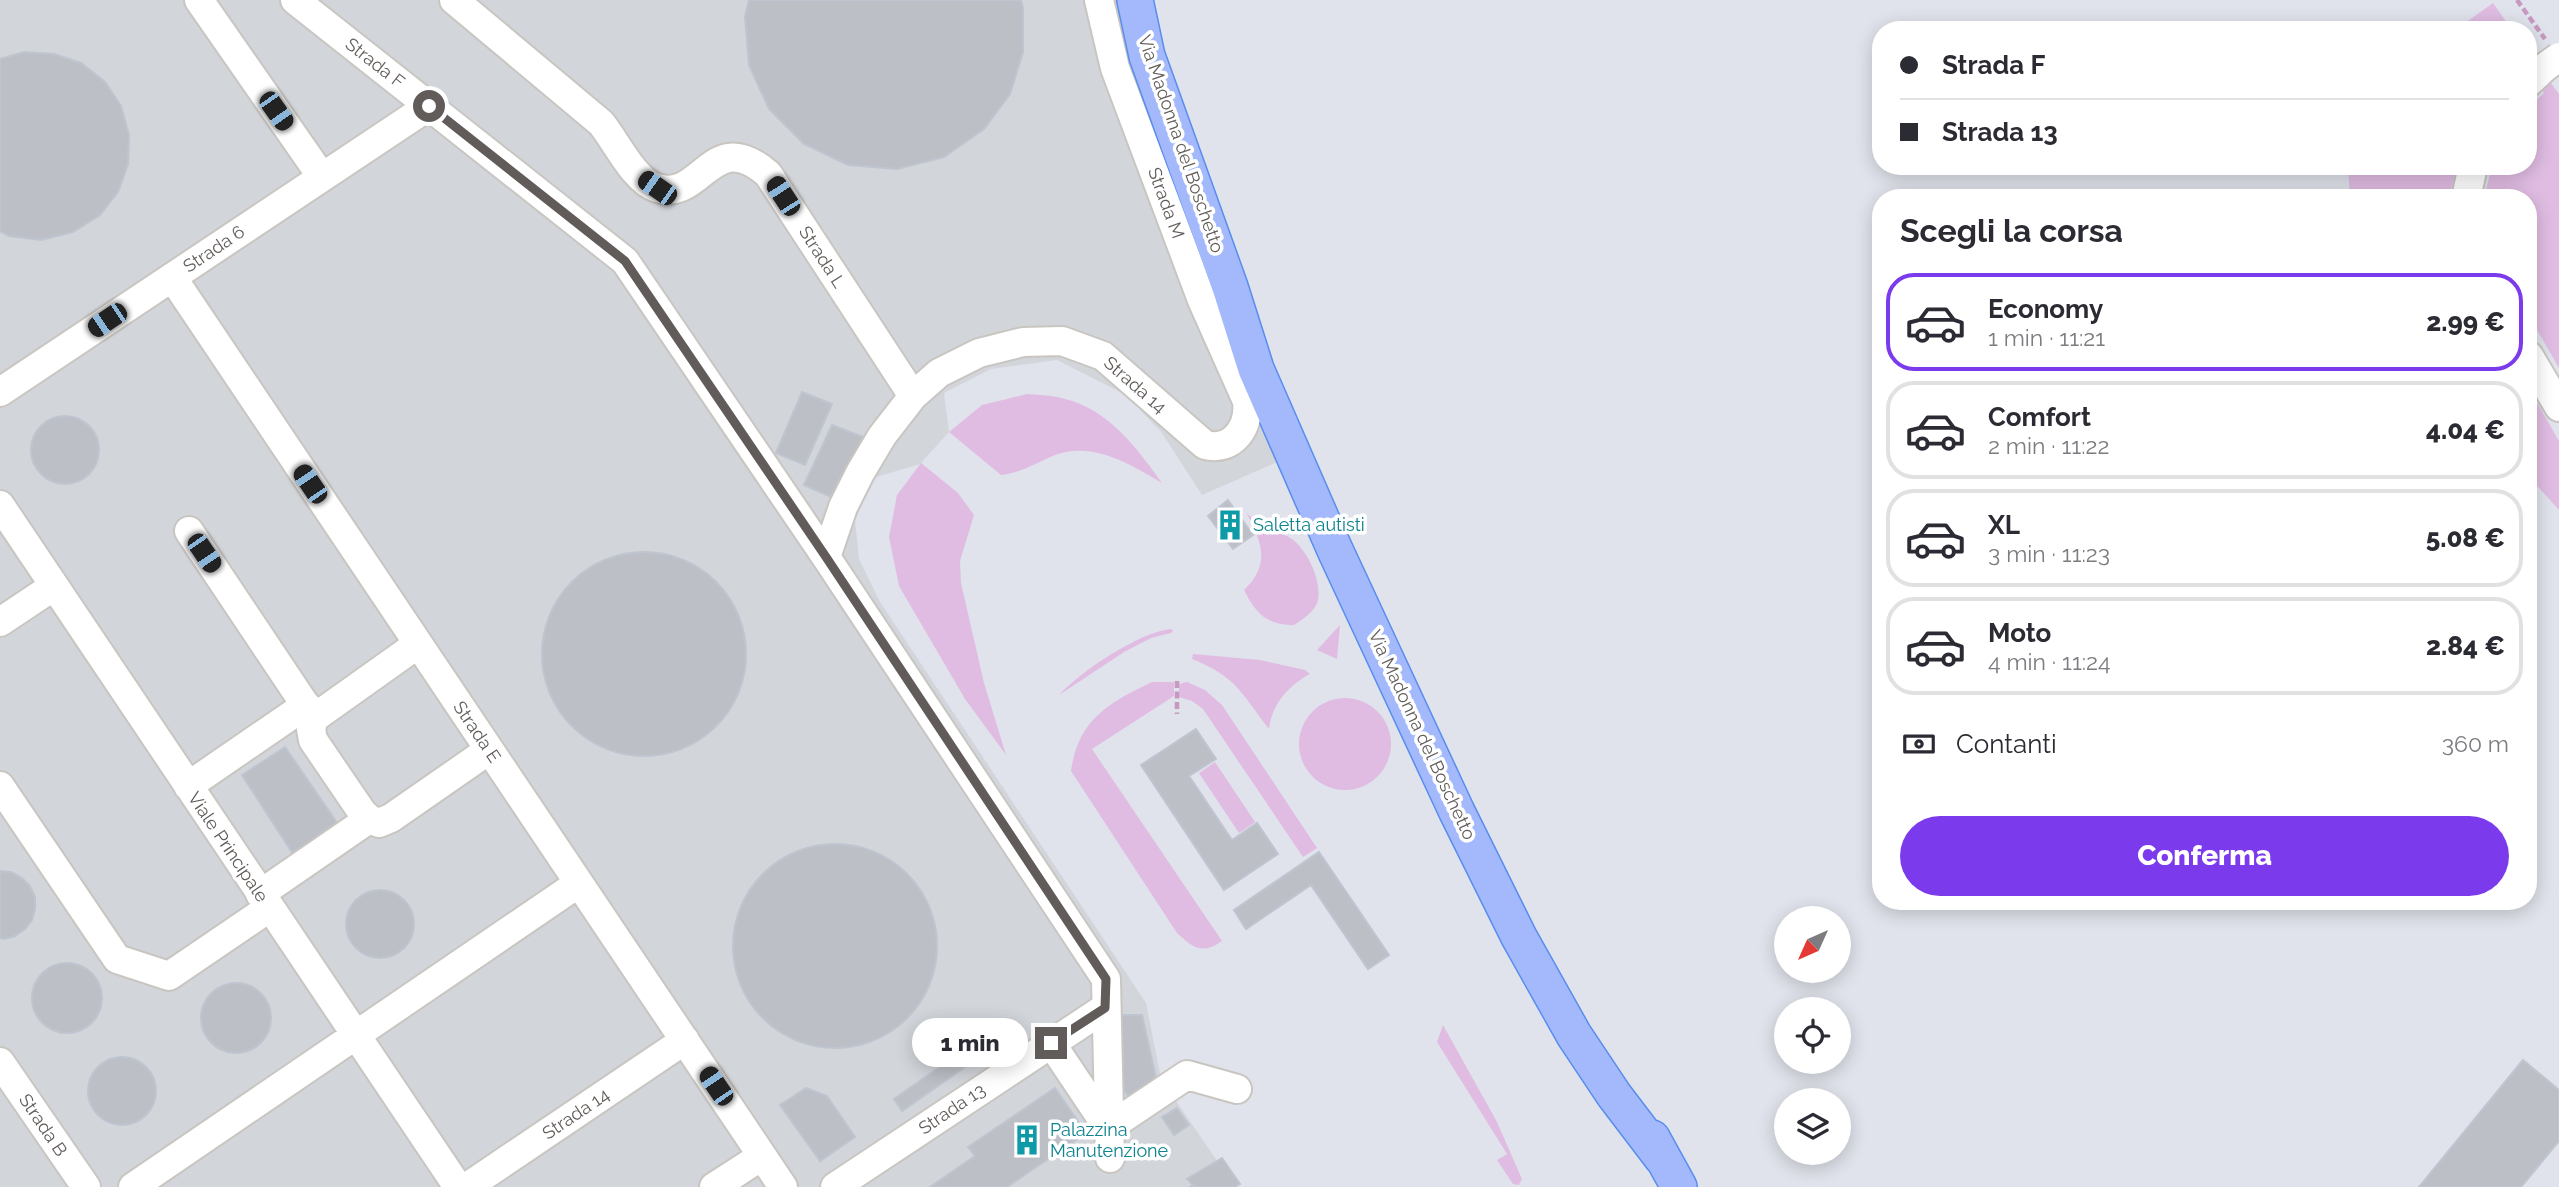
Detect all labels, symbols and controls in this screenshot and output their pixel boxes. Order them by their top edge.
street label: Via Madonna del Boschetto [1134,32,1229,256]
street label: Strada F [342,33,409,92]
text: Strada F [1942,50,2045,80]
car [256,88,297,134]
route start [413,90,445,122]
text: Strada 13 [1942,117,2058,147]
street label: Strada M [1144,164,1189,241]
car [634,167,681,209]
car [763,173,804,219]
text: Scegli la corsa [1900,212,2123,249]
street label: Strada 6 [179,220,248,277]
street label: Strada L [795,222,850,292]
icon: car [1904,291,1967,354]
text: Economy [1988,294,2103,324]
car [84,300,131,340]
text: 2.99 € [2426,307,2505,337]
text: 1 min · 11:21 [1988,324,2105,351]
street label: Strada 14 [1100,352,1171,418]
icon: car [1904,399,1967,462]
text: Comfort [1988,402,2091,432]
text: 4.04 € [2426,415,2505,445]
text: 2 min · 11:22 [1988,432,2109,459]
car [290,461,331,507]
icon: car [1904,507,1967,570]
building icon: Saletta autisti [1213,508,1247,542]
text: XL [1988,510,2020,540]
place label: Saletta autisti [1253,514,1365,535]
text: 5.08 € [2426,523,2505,553]
car [184,530,225,576]
text: 3 min · 11:23 [1988,540,2110,567]
icon: car [1904,615,1967,678]
text: Moto [1988,618,2051,648]
street label: Via Madonna del Boschetto [1365,627,1480,843]
text: 2.84 € [2426,631,2505,661]
text: 4 min · 11:24 [1988,648,2111,675]
street label: Strada E [449,697,506,766]
icon: cash [1900,725,1938,763]
text: Contanti [1956,729,2057,759]
text: 360 m [2442,730,2509,757]
street label: Viale Principale [184,788,273,906]
button: Conferma [1900,816,2509,896]
north arrow [1774,906,1852,984]
map controls [1774,906,1851,1165]
button: locate [1774,997,1851,1074]
callout: 1 min [911,1018,1026,1068]
route end [1035,1027,1067,1059]
text: 1 min [940,1029,1000,1056]
car [696,1063,737,1109]
street label: Strada 13 [914,1079,989,1138]
street label: Strada 14 [538,1084,613,1144]
button: layers [1774,1088,1851,1165]
street label: Strada B [15,1090,72,1160]
place label: Palazzina Manutenzione [1050,1119,1169,1161]
building icon: Palazzina Manutenzione [1010,1123,1044,1157]

